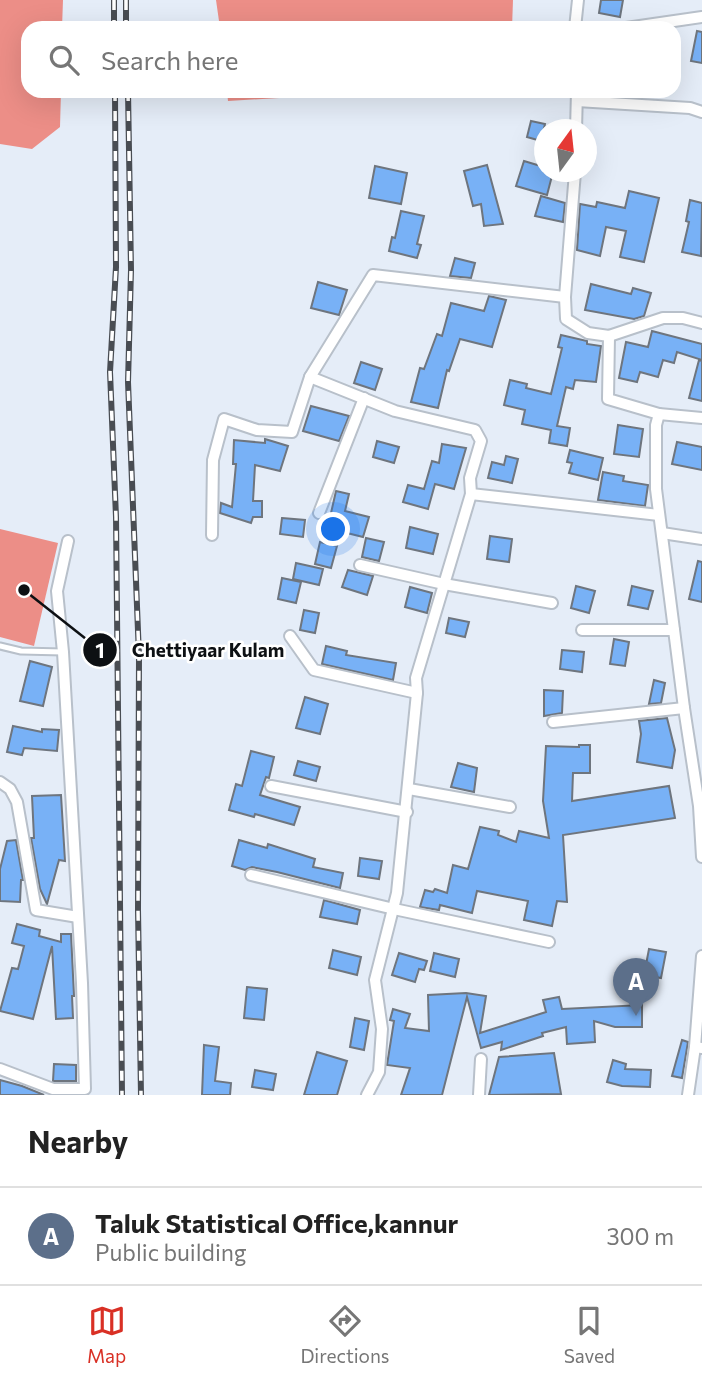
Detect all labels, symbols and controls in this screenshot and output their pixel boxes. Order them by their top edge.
search box [21,21,681,98]
icon: search [45,41,83,79]
text: Search here [101,44,239,75]
north arrow [534,119,597,182]
your location [316,512,350,546]
callout: Chettiyaar Kulam [83,630,298,670]
text: 1 [95,637,105,662]
text: Chettiyaar Kulam [132,638,284,661]
pin: A [613,958,659,1016]
text: Nearby [28,1122,128,1159]
text: Taluk Statistical Office,kannur [95,1207,458,1238]
text: A [43,1222,59,1250]
text: 300 m [606,1222,674,1250]
text: Public building [95,1238,246,1266]
tab: Map [87,1302,126,1367]
tab: Directions [300,1302,390,1367]
tab: Saved [564,1302,615,1367]

